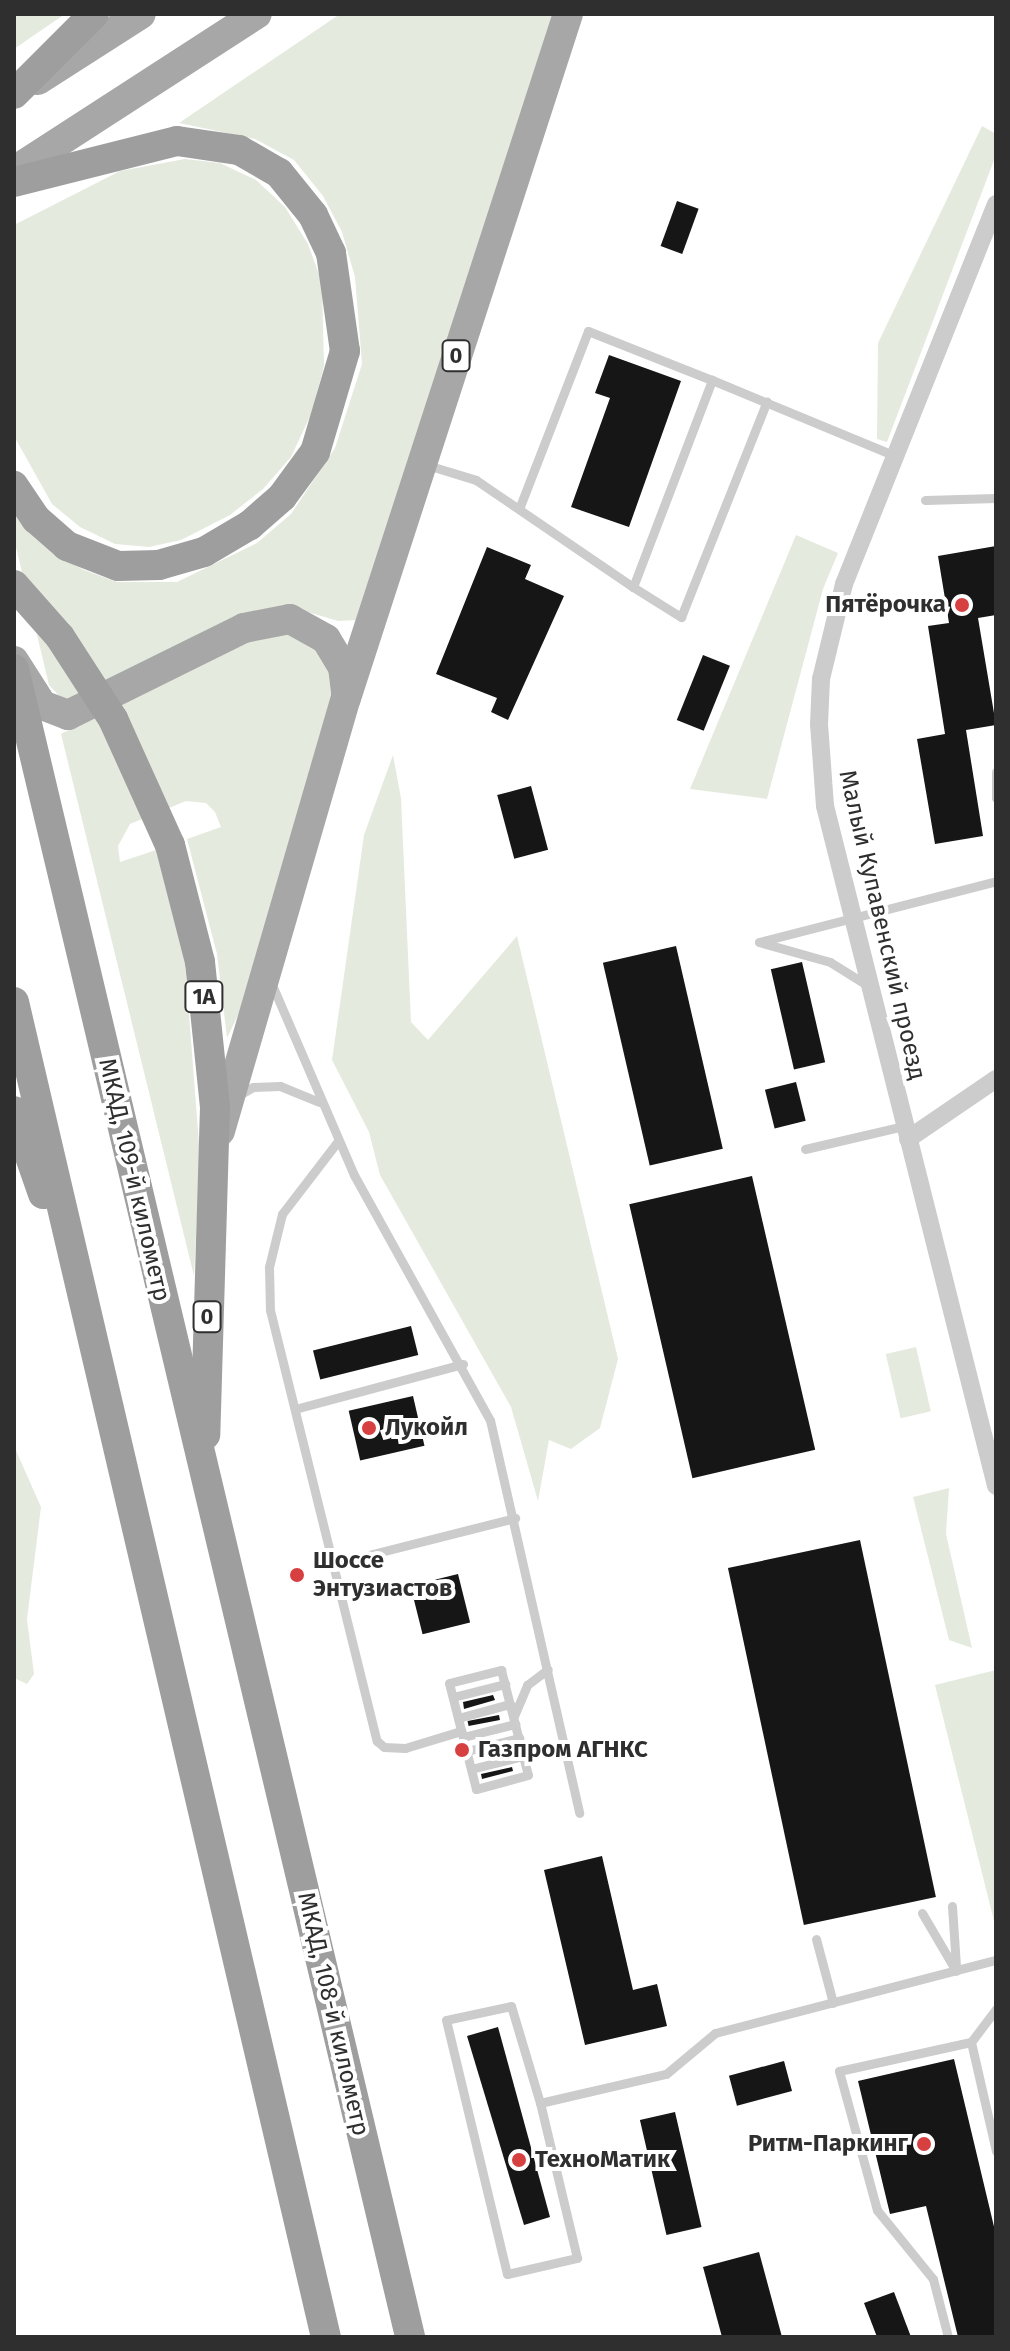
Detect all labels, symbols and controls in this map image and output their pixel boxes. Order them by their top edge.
road number: 0 [440,338,472,374]
place label: Пятёрочка [825,591,946,619]
marker: Пятёрочка [953,596,971,614]
street label: Малый Купавенский проезд [832,767,932,1083]
road number: 1A [184,979,224,1015]
street label: МКАД, 109-й километр [92,1056,176,1304]
road number: 0 [191,1299,223,1335]
place label: Лукойл [385,1414,468,1442]
marker: Лукойл [360,1419,378,1437]
place label: Шоссе Энтузиастов [313,1547,452,1603]
marker: Шоссе Энтузиастов [288,1566,306,1584]
place label: Газпром АГНКС [478,1736,648,1764]
marker: Газпром АГНКС [453,1741,471,1759]
street label: МКАД, 108-й километр [291,1889,375,2139]
place label: Ритм-Паркинг [748,2130,908,2158]
marker: Ритм-Паркинг [915,2135,933,2153]
place label: ТехноМатик [535,2146,670,2174]
marker: ТехноМатик [510,2151,528,2169]

